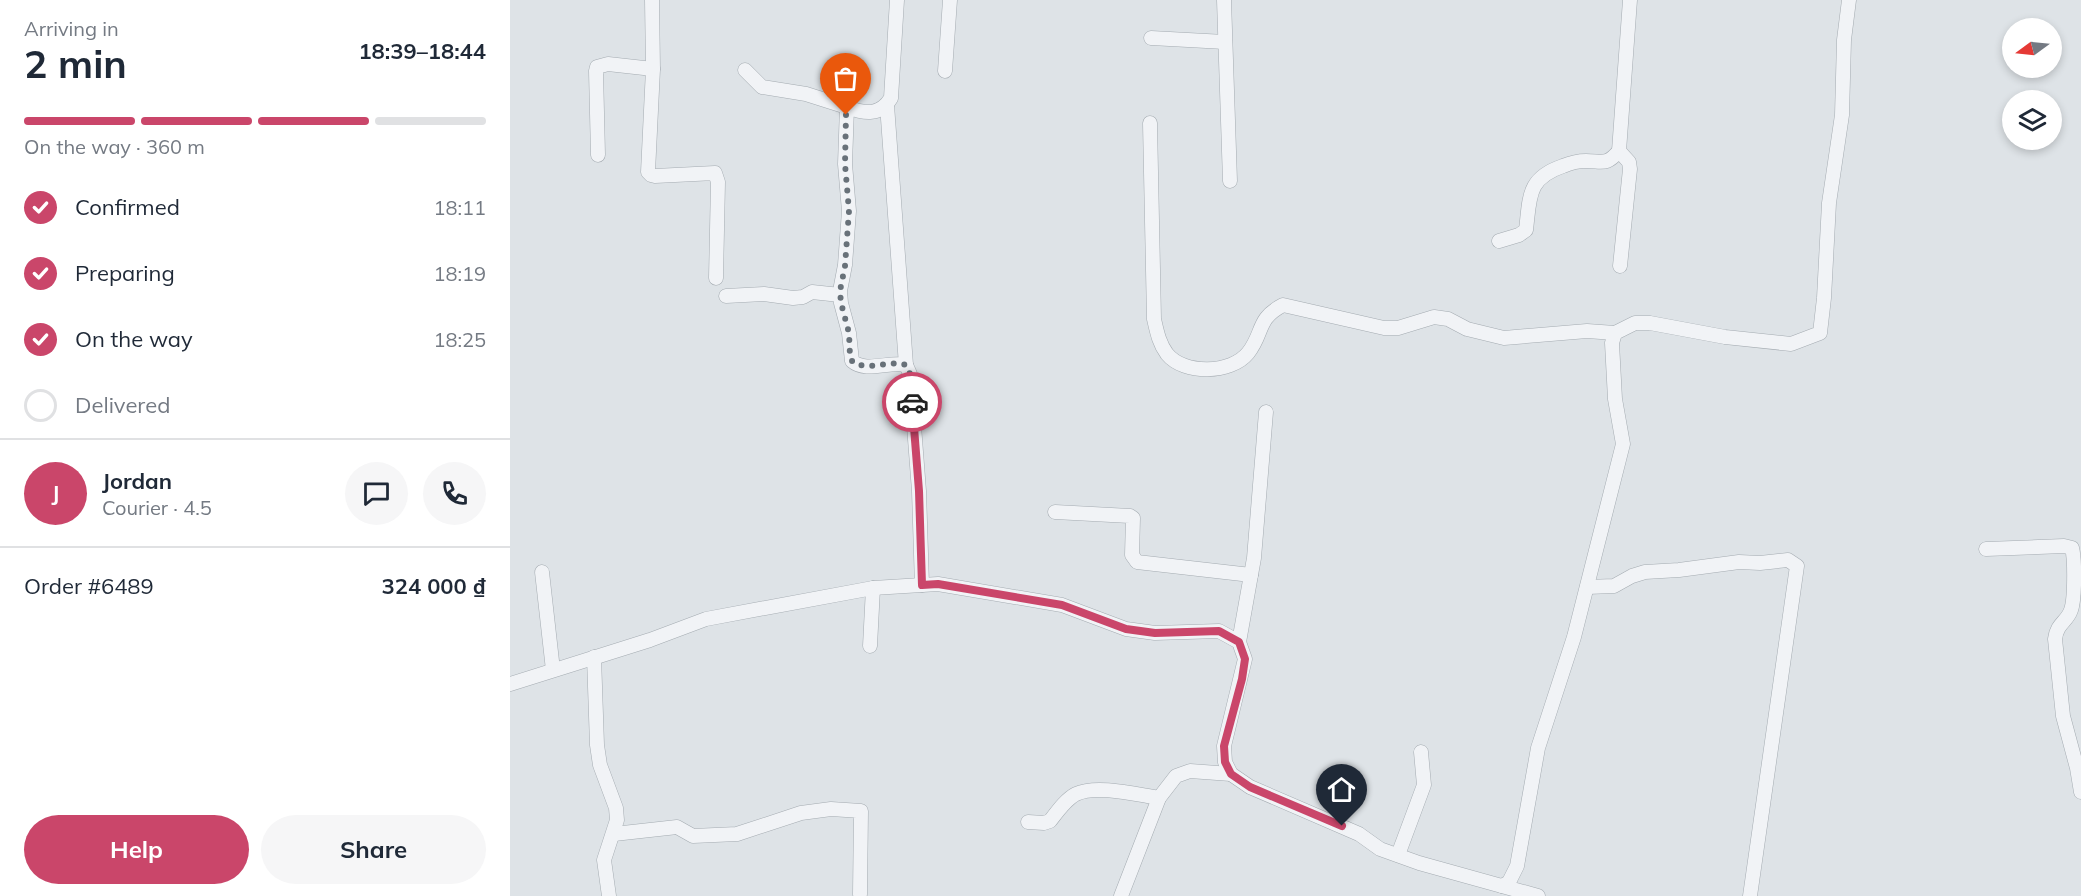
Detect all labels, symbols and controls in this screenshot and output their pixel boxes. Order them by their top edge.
text: Arriving in [24,16,119,41]
north arrow [2002,18,2062,78]
map controls [2002,18,2062,150]
text: 18:39–18:44 [358,37,486,65]
text: 2 min [24,39,127,88]
pin [820,53,871,115]
icon: bag [829,62,862,95]
button: layers [2002,90,2062,150]
text: On the way · 360 m [24,134,205,159]
icon: check [24,191,57,224]
text: Confirmed [75,193,180,221]
text: 18:11 [433,195,486,220]
icon: check [24,257,57,290]
text: Preparing [75,259,175,287]
text: 18:19 [433,261,486,286]
icon: check [24,323,57,356]
text: On the way [75,325,193,353]
text: 18:25 [433,327,486,352]
courier [882,372,942,432]
icon: car [896,386,929,419]
text: Delivered [75,391,170,419]
button: chat [345,462,408,525]
button: phone [423,462,486,525]
text: Jordan [102,467,172,495]
text: J [52,479,59,507]
text: Courier · 4.5 [102,495,212,520]
text: Order #6489 [24,572,154,600]
text: 324 000 ₫ [382,572,486,600]
pin [1316,764,1367,826]
icon: home [1325,773,1358,806]
button: Help [24,815,249,884]
button: Share [261,815,486,884]

